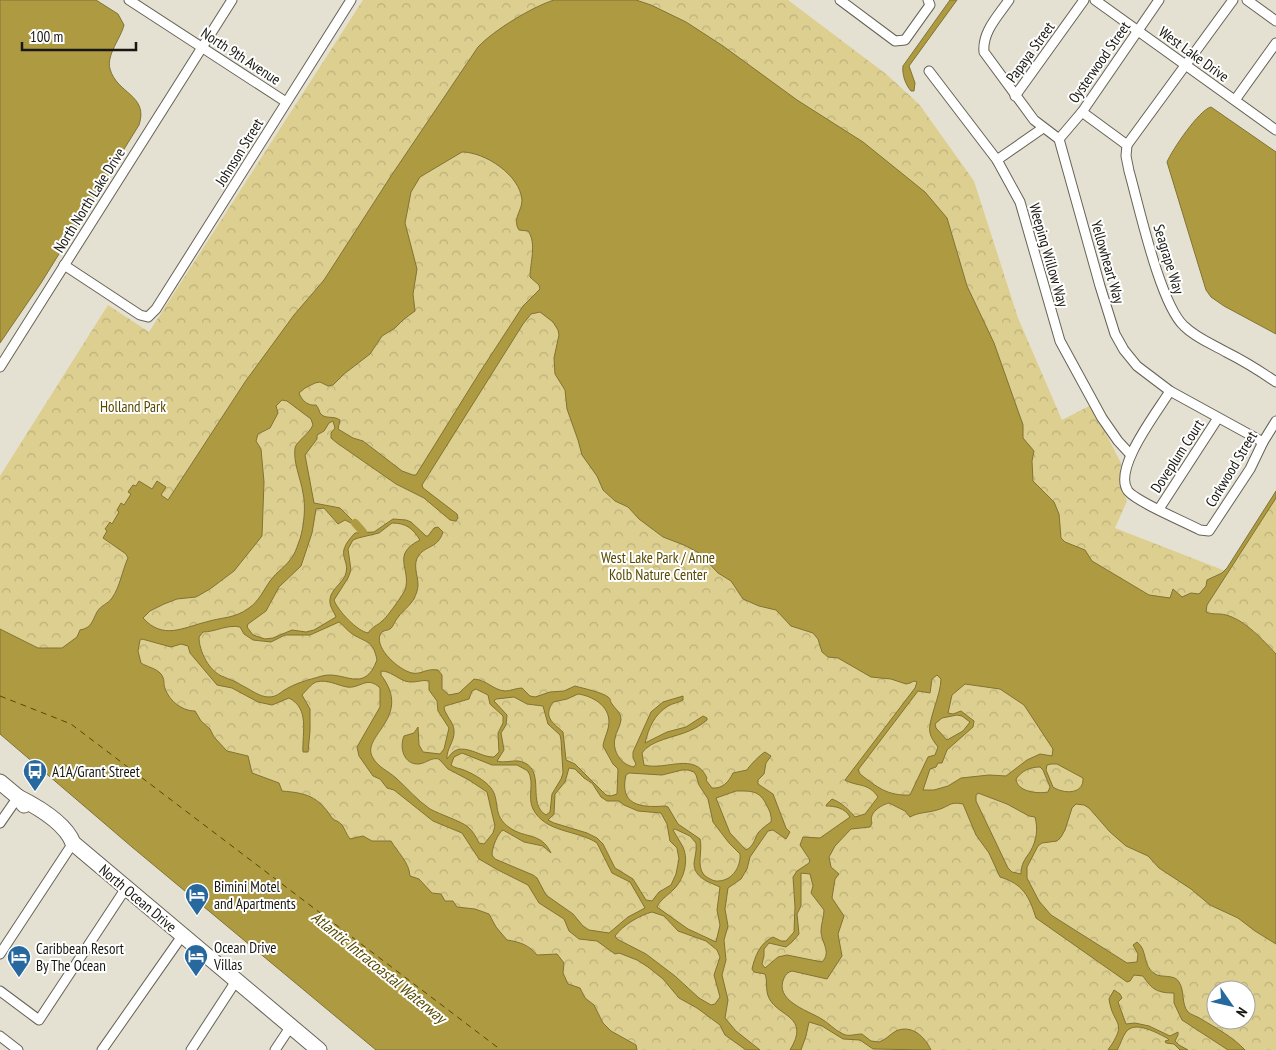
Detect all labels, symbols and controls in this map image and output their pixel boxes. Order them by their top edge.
street label: Oysterwood Street [1064,17,1134,107]
street label: Papaya Street [1002,18,1058,86]
scale bar [22,20,136,52]
street label: West Lake Drive [1155,22,1233,86]
street label: North 9th Avenue [198,23,284,89]
text: 100 m [30,27,63,46]
street label: Johnson Street [210,115,267,190]
street label: North North Lake Drive [49,144,129,256]
street label: Weeping Willow Way [1025,201,1073,309]
street label: Yellowheart Way [1087,218,1129,306]
street label: Seagrape Way [1149,222,1189,297]
park label: Holland Park [100,397,166,416]
street label: Doveplum Court [1146,416,1208,496]
street label: Corkwood Street [1201,428,1261,510]
park label: West Lake Park / Anne Kolb Nature Center [601,548,715,584]
bus stop icon: A1A/Grant Street [22,758,48,792]
place label: A1A/Grant Street [52,762,140,781]
street label: North Ocean Drive [95,860,181,936]
place label: Bimini Motel and Apartments [214,877,296,913]
hotel icon: Bimini Motel and Apartments [184,882,210,916]
water label: Atlantic Intracoastal Waterway [308,907,452,1029]
place label: Ocean Drive Villas [213,938,277,974]
place label: Caribbean Resort By The Ocean [36,939,124,975]
hotel icon: Ocean Drive Villas [183,943,209,977]
hotel icon: Caribbean Resort By The Ocean [6,944,32,978]
north arrow [1206,980,1256,1030]
text: N [1232,1004,1251,1020]

